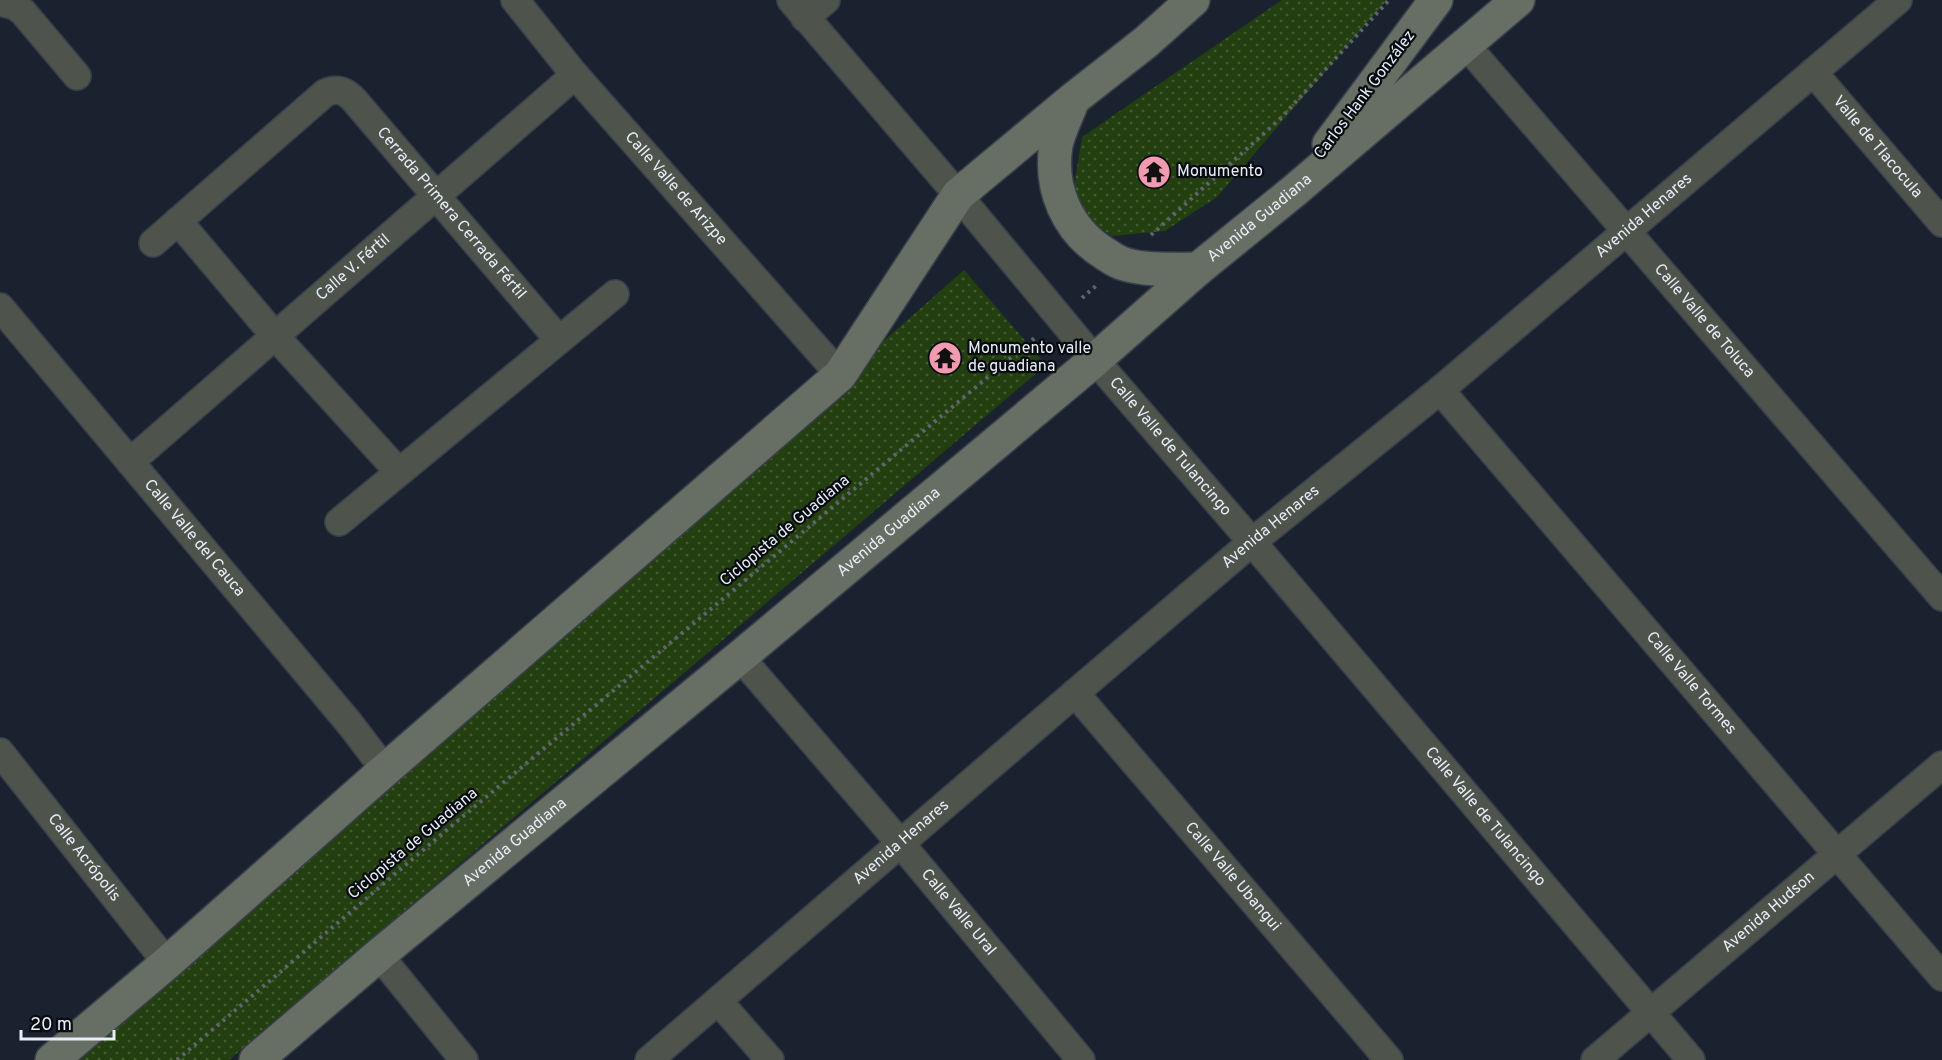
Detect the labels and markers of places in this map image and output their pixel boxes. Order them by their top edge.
temple icon: Monumento [1136,154,1172,190]
place label: Monumento [1177,162,1263,182]
place label: Monumento valle de guadiana [968,339,1091,377]
temple icon: Monumento valle de guadiana [927,340,963,376]

